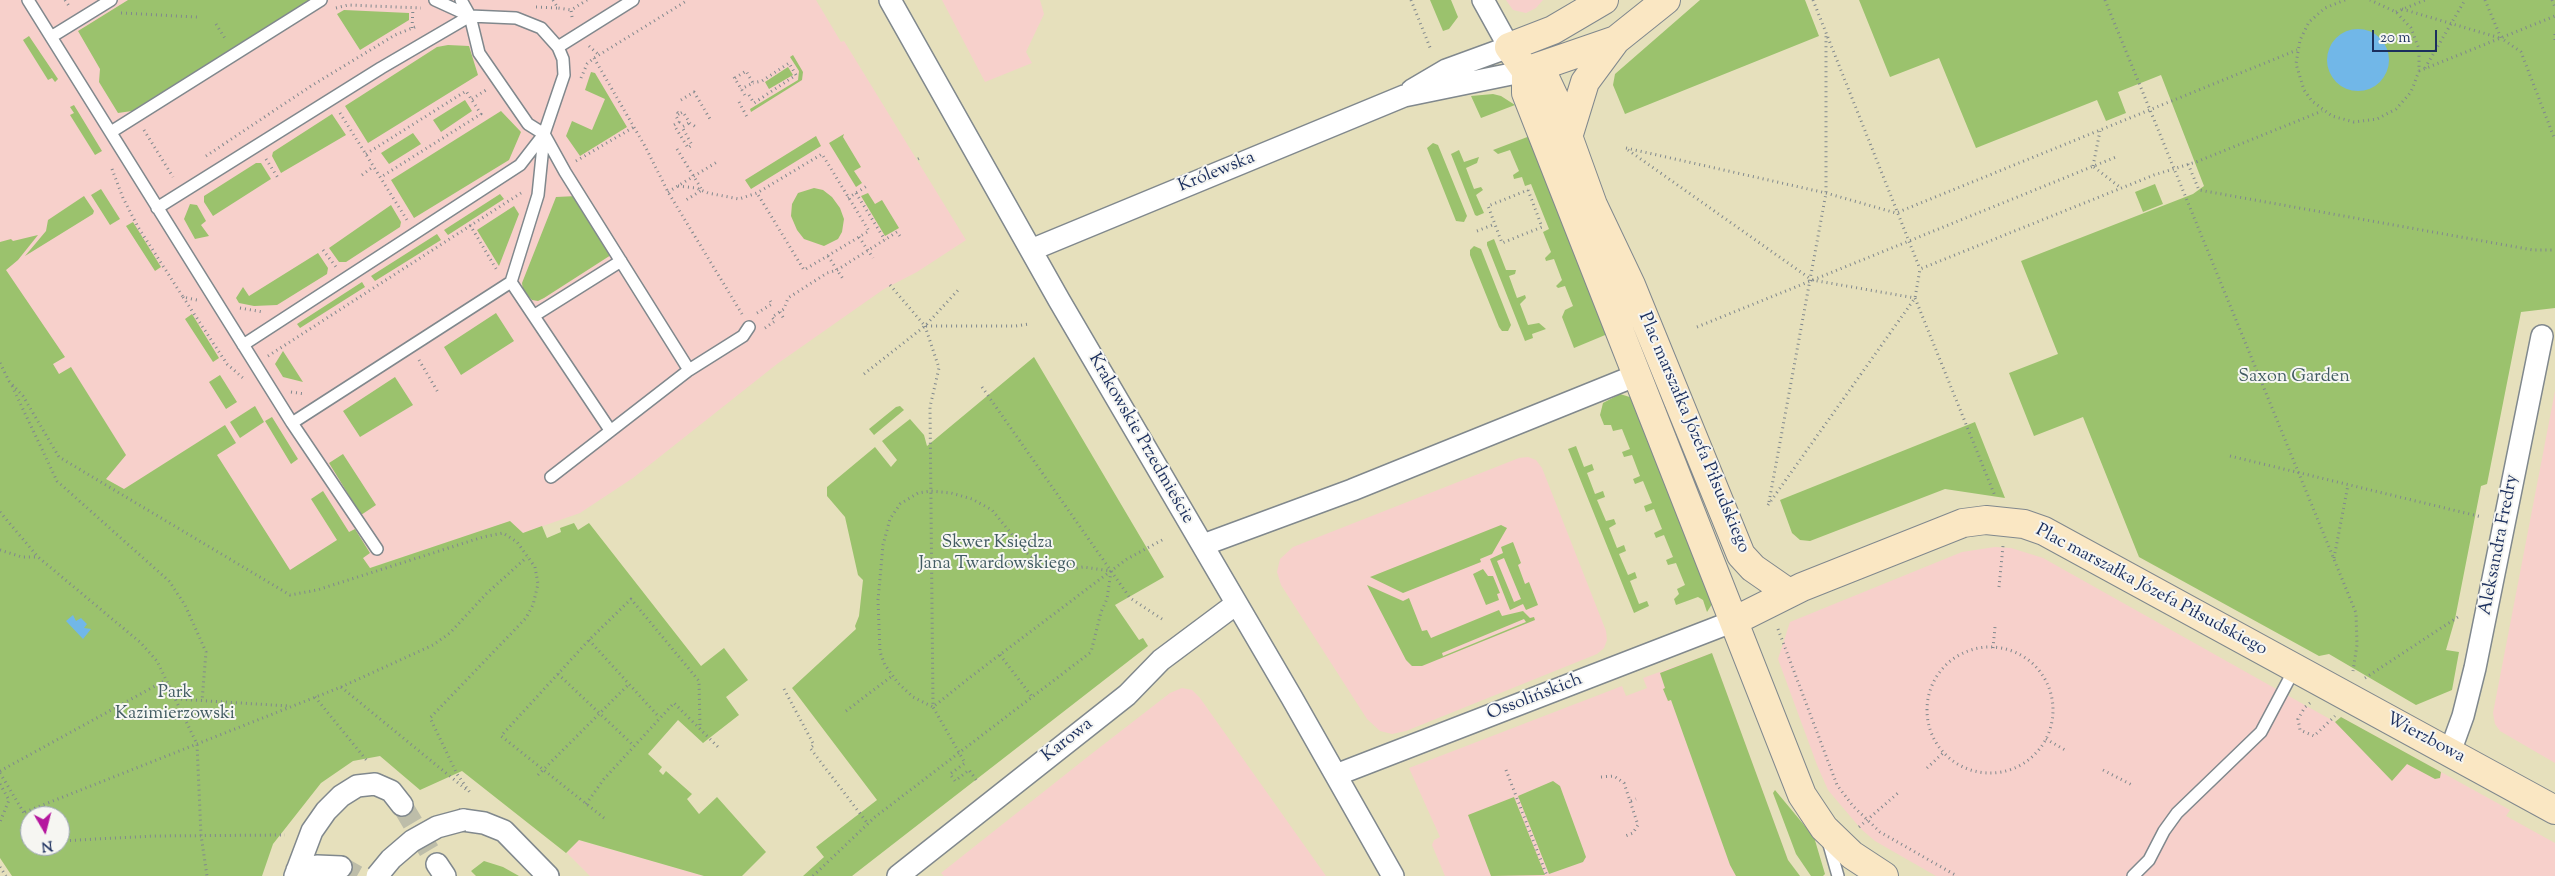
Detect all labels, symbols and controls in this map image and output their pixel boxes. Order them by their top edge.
scale bar [2375,20,2440,52]
text: 20 m [2380,28,2411,49]
street label: Królewska [1176,148,1258,198]
street label: Plac marszałka Józefa Piłsudskiego [1632,309,1754,557]
street label: Krakowskie Przedmieście [1082,350,1198,528]
park label: Saxon Garden [2238,367,2350,389]
street label: Aleksandra Fredry [2476,473,2524,617]
street label: Plac marszałka Józefa Piłsudskiego [2031,521,2271,661]
park label: Skwer Księdza Jana Twardowskiego [918,533,1076,576]
street label: Ossolińskich [1484,670,1586,726]
park label: Park Kazimierzowski [115,683,235,726]
street label: Wierzbowa [2382,709,2468,769]
street label: Karowa [1038,714,1098,768]
north arrow [20,806,70,856]
text: N [40,834,54,856]

